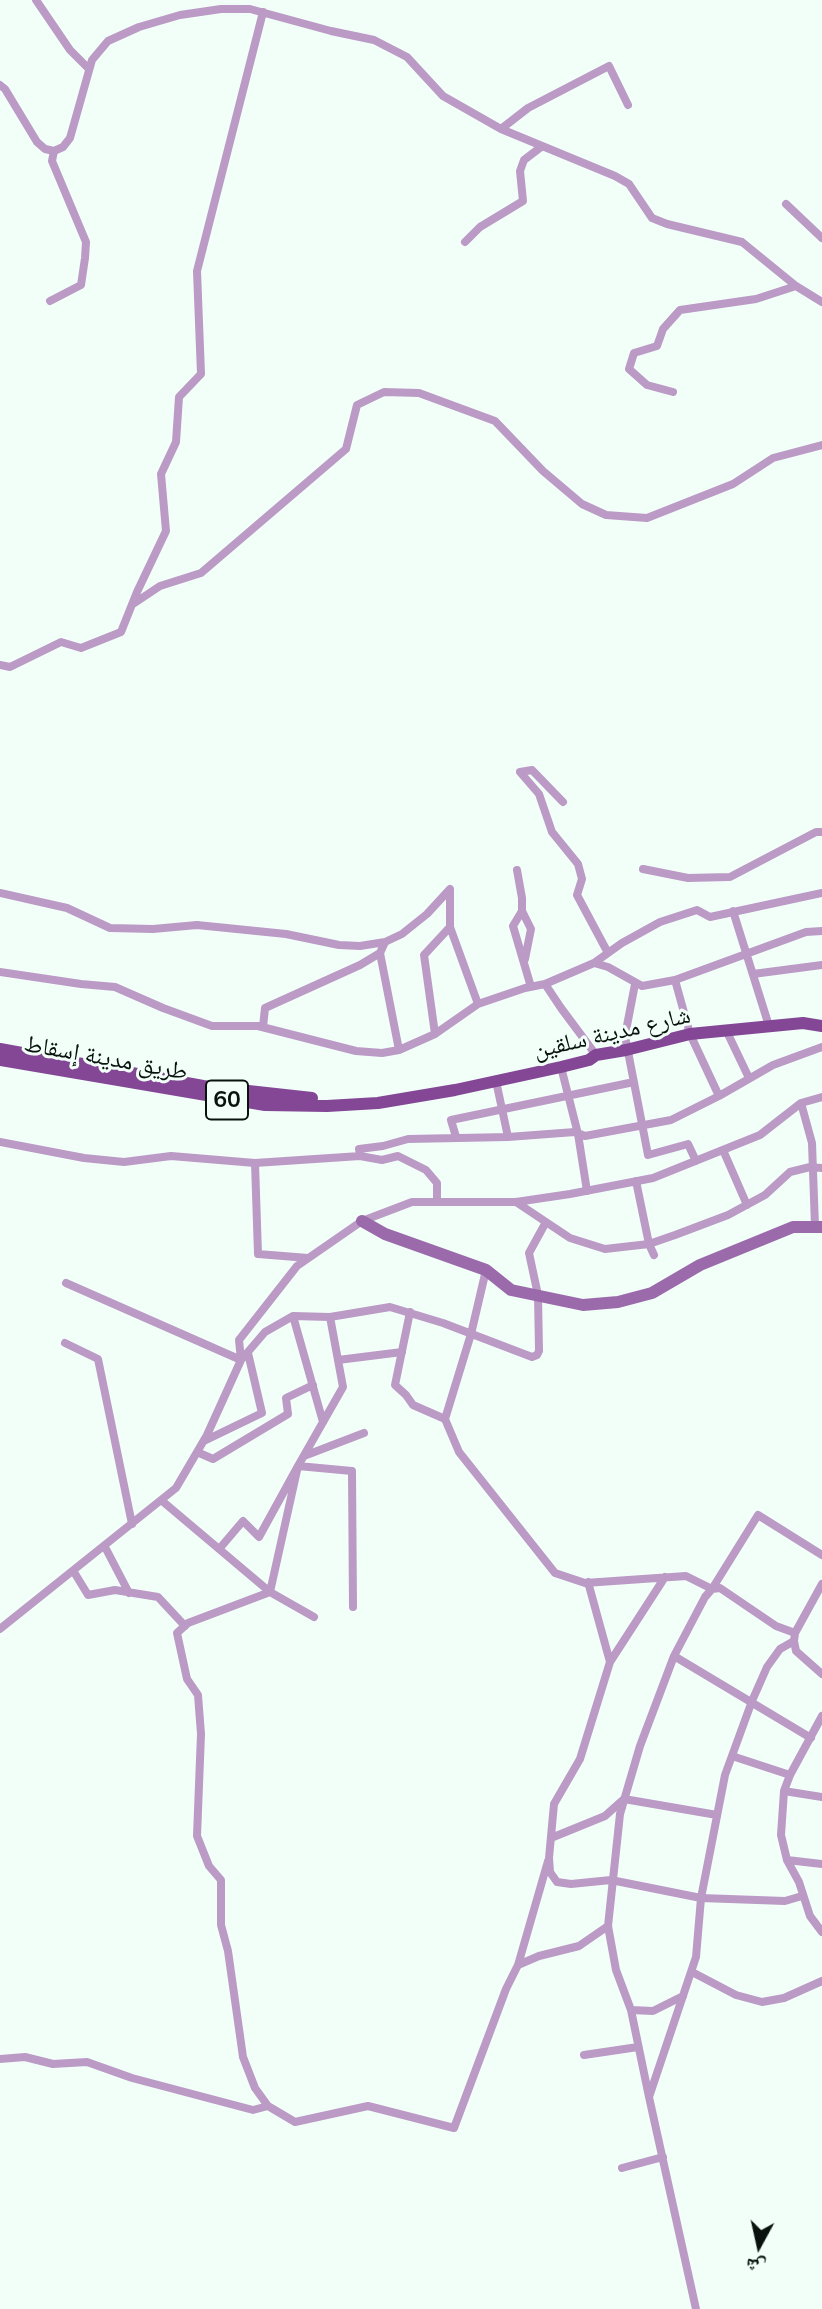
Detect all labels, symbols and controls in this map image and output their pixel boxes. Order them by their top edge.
street label: شارع مدينة سلقين [531,1001,693,1065]
street label: طريق مدينة إسقاط [22,1029,190,1087]
road number: 60 [206,1080,248,1120]
north arrow [724,2211,794,2281]
text: ش [744,2254,768,2280]

